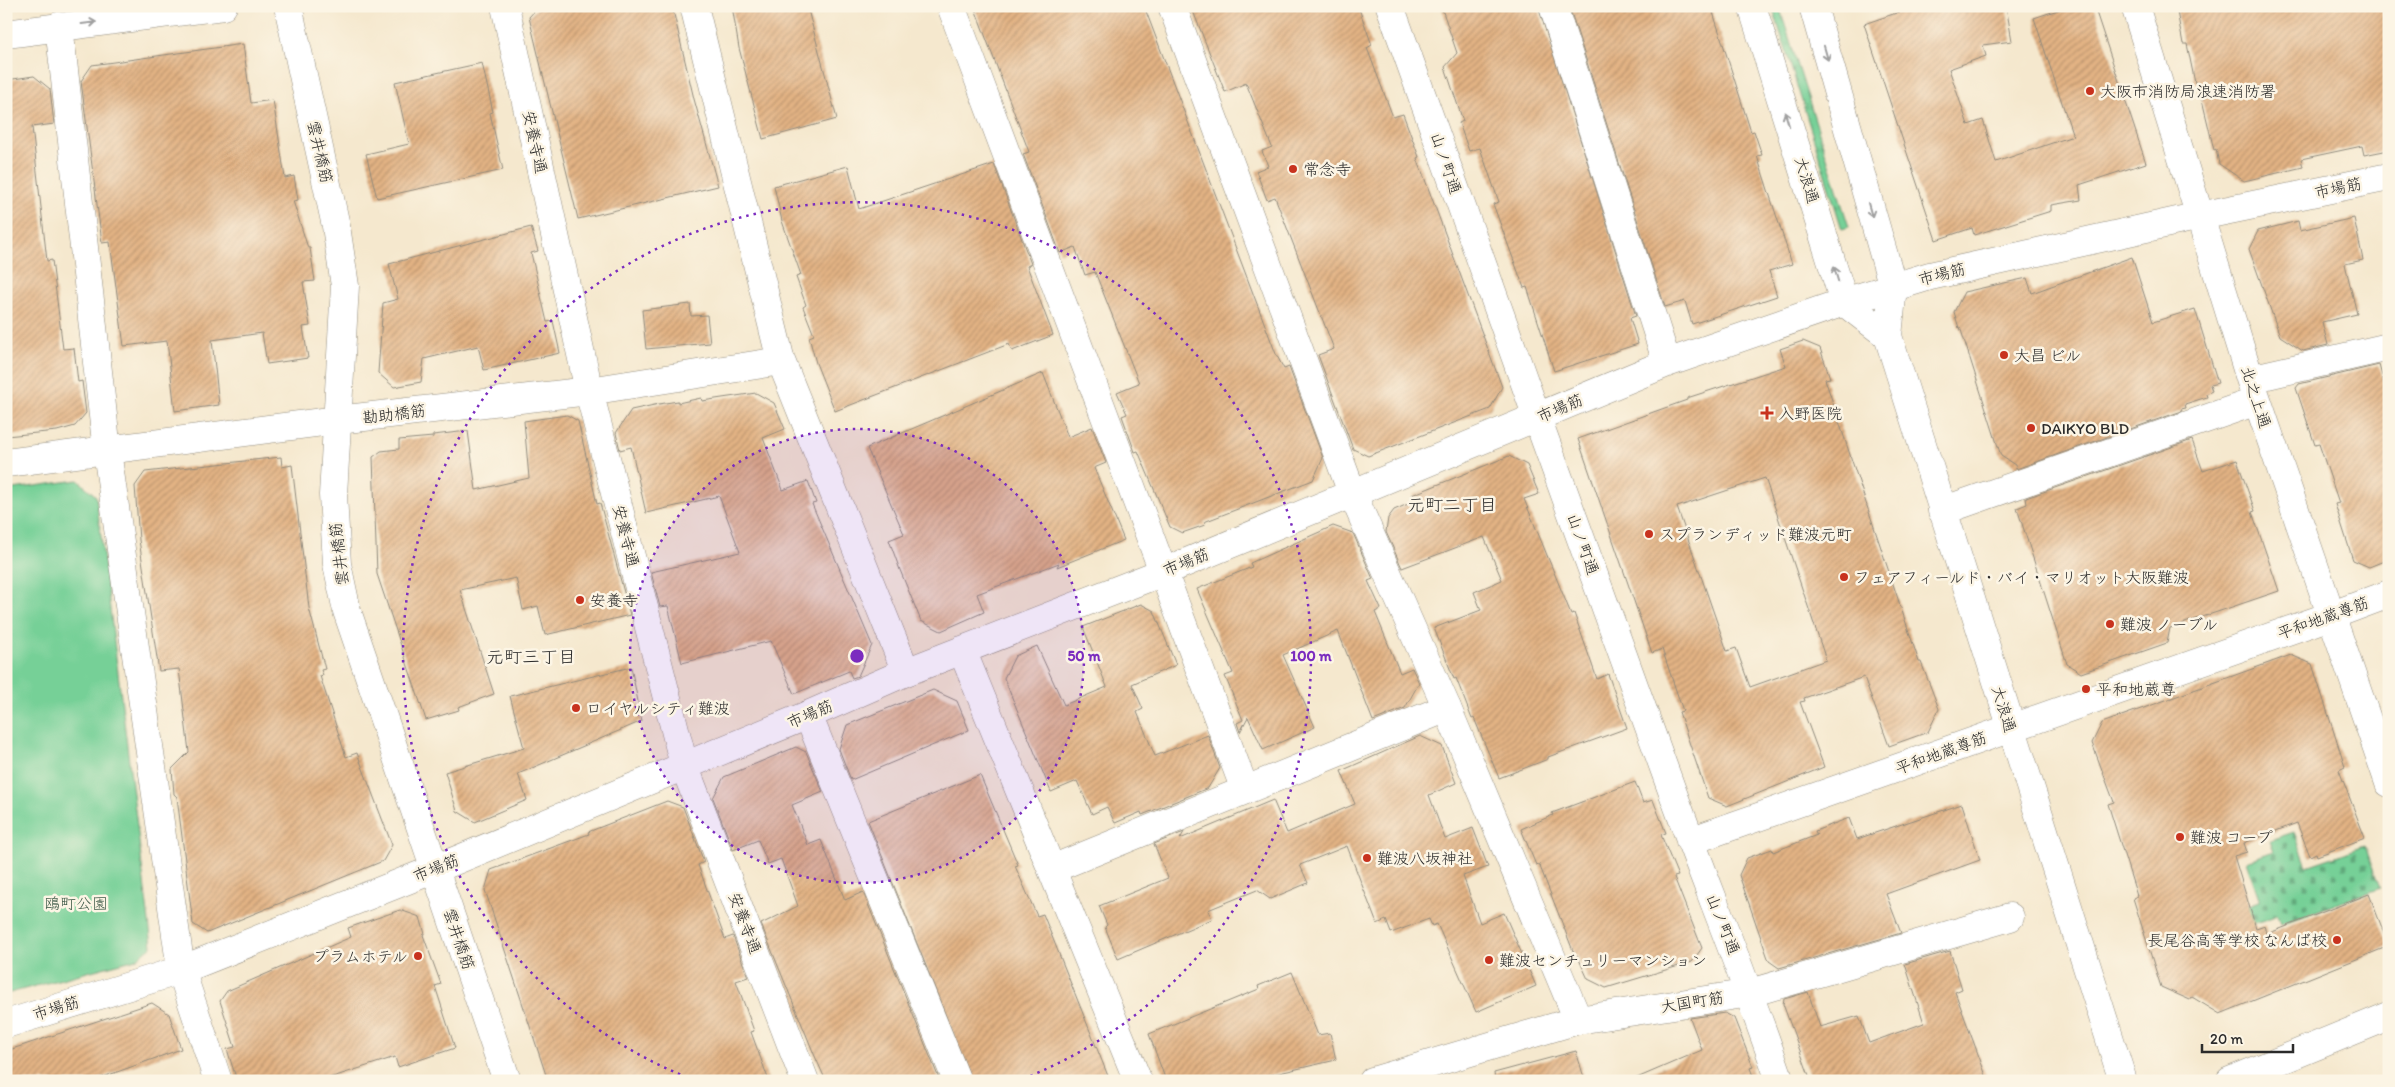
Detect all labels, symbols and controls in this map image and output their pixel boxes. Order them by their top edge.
one-way arrow [81,18,97,28]
one-way arrow [1822,45,1831,61]
place label: 大阪市消防局浪速消防署 [2100,82,2276,101]
marker: 大阪市消防局浪速消防署 [2084,85,2096,97]
street label: 安養寺通 [519,109,551,175]
one-way arrow [1782,112,1792,128]
street label: 雲井橋筋 [304,119,336,185]
street label: 山ノ町通 [1427,130,1465,196]
street label: 大浪通 [1791,154,1823,206]
place label: 常念寺 [1303,160,1351,179]
marker: 常念寺 [1287,163,1299,175]
street label: 市場筋 [2313,174,2363,202]
one-way arrow [1866,201,1875,217]
street label: 市場筋 [1916,259,1968,289]
one-way arrow [1830,267,1840,283]
place label: 大昌 ビル [2014,346,2081,365]
marker: 大昌 ビル [1998,349,2010,361]
street label: 北之上通 [2237,364,2275,430]
street label: 市場筋 [1534,390,1586,426]
street label: 勘助橋筋 [361,401,427,427]
place label: 入野医院 [1778,404,1842,423]
marker: 入野医院 [1760,406,1774,420]
place label: DAIKYO BLD [2041,419,2129,438]
marker: DAIKYO BLD [2025,422,2037,434]
district label: 元町二丁目 [1407,494,1497,516]
street label: 安養寺通 [609,503,643,569]
street label: 山ノ町通 [1563,511,1603,577]
street label: 雲井橋筋 [326,521,352,587]
place label: スプランディッド難波元町 [1659,525,1852,544]
marker: スプランディッド難波元町 [1643,528,1655,540]
street label: 市場筋 [1160,544,1212,580]
place label: フェアフィールド・バイ・マリオット大阪難波 [1854,568,2189,587]
marker: フェアフィールド・バイ・マリオット大阪難波 [1838,571,1850,583]
place label: 安養寺 [590,591,638,610]
street label: 平和地蔵尊筋 [2275,593,2371,643]
marker: 安養寺 [574,594,586,606]
place label: 難波 ノーブル [2120,615,2218,634]
marker: 難波 ノーブル [2104,618,2116,630]
district label: 元町三丁目 [486,646,576,668]
centre of rings [848,647,866,665]
text: 50 m [1067,647,1101,665]
text: 100 m [1290,647,1332,665]
place label: 平和地蔵尊 [2096,680,2176,699]
street label: 大浪通 [1988,683,2020,735]
marker: 平和地蔵尊 [2080,683,2092,695]
street label: 市場筋 [784,696,836,732]
place label: ロイヤルシティ難波 [586,699,730,718]
marker: ロイヤルシティ難波 [570,702,582,714]
street label: 平和地蔵尊筋 [1893,728,1989,778]
place label: 難波 コープ [2190,828,2273,847]
marker: 難波 コープ [2174,831,2186,843]
place label: 難波八坂神社 [1377,849,1473,868]
street label: 市場筋 [410,850,462,886]
marker: 難波八坂神社 [1361,852,1373,864]
street label: 安養寺通 [725,890,765,956]
street label: 山ノ町通 [1702,891,1744,957]
park label: 鴎町公園 [44,894,108,913]
street label: 雲井橋筋 [440,906,478,972]
place label: 長尾谷高等学校 なんば校 [2147,931,2327,950]
marker: 長尾谷高等学校 なんば校 [2331,934,2343,946]
place label: プラムホテル [313,947,408,966]
marker: プラムホテル [412,950,424,962]
place label: 難波センチュリーマンション [1499,951,1707,970]
marker: 難波センチュリーマンション [1483,954,1495,966]
street label: 大国町筋 [1659,988,1725,1016]
street label: 市場筋 [30,992,82,1024]
scale bar [2202,1022,2294,1054]
text: 20 m [2210,1030,2244,1048]

